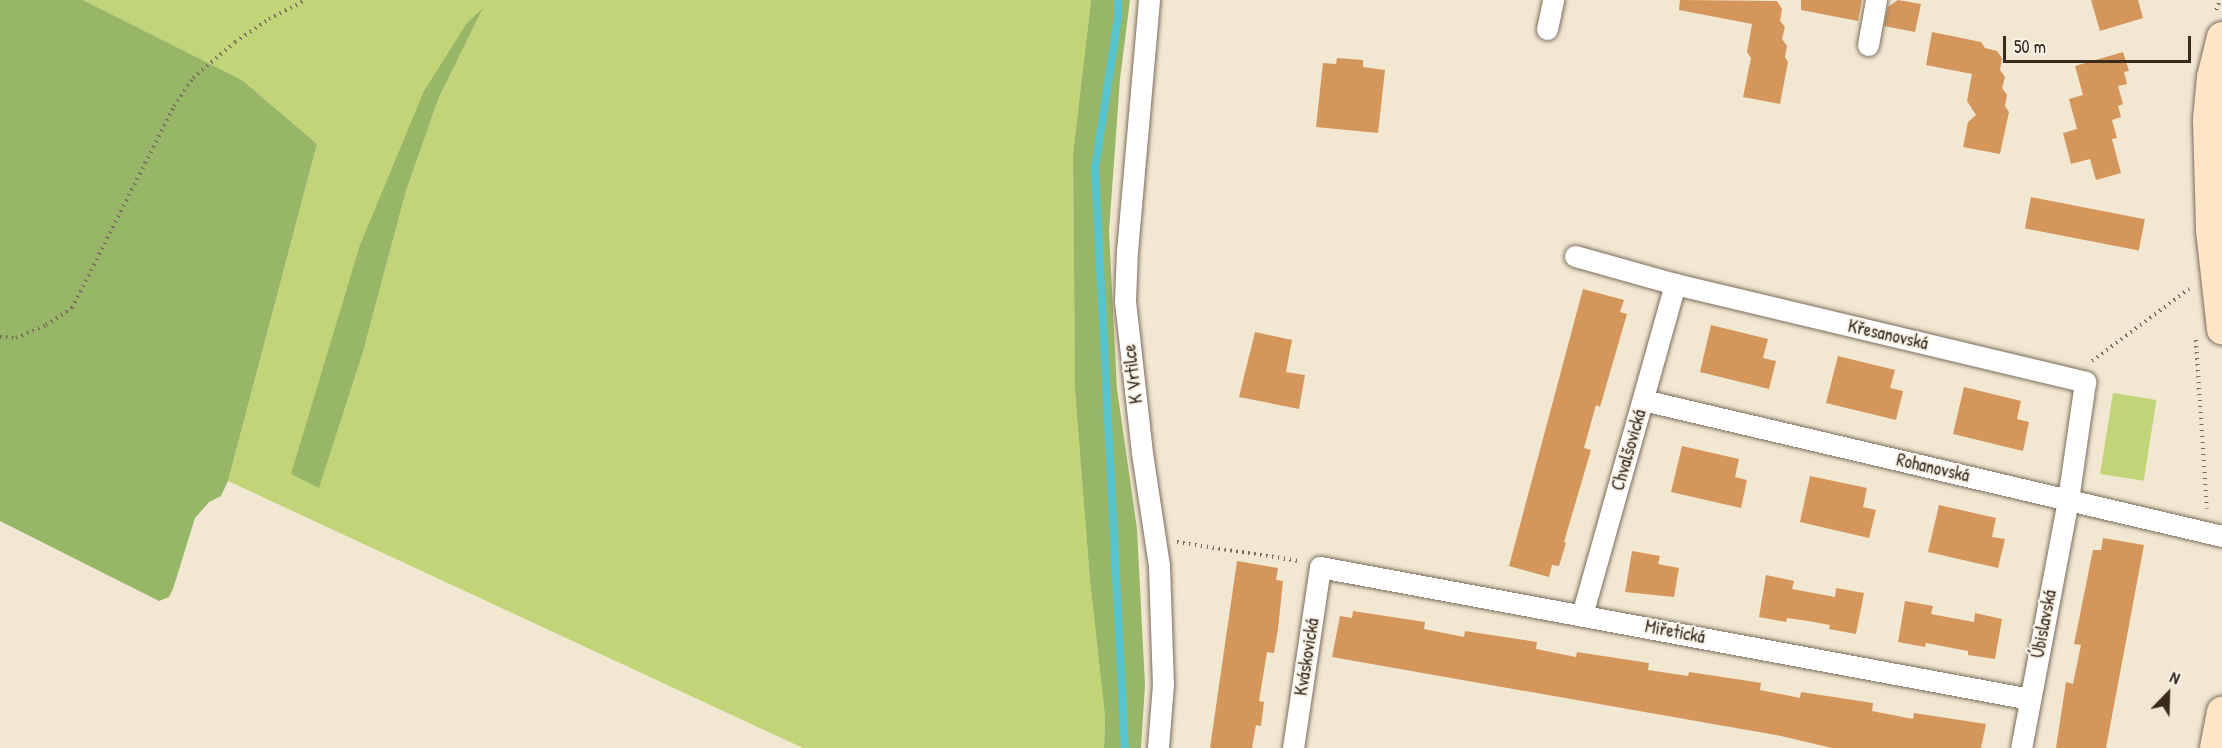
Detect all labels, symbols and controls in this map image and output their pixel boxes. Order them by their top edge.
scale bar [2006,24,2194,62]
text: 50 m [2014,34,2046,59]
street label: Křesanovská [1846,315,1930,355]
street label: K Vrtilce [1119,343,1147,405]
street label: Chvalšovická [1607,407,1651,493]
street label: Rohanovská [1894,449,1972,487]
street label: Úbislavská [2027,588,2061,660]
street label: Miřetická [1643,616,1707,648]
street label: Kváskovická [1290,617,1324,697]
north arrow [2138,664,2198,724]
text: N [2167,666,2183,689]

